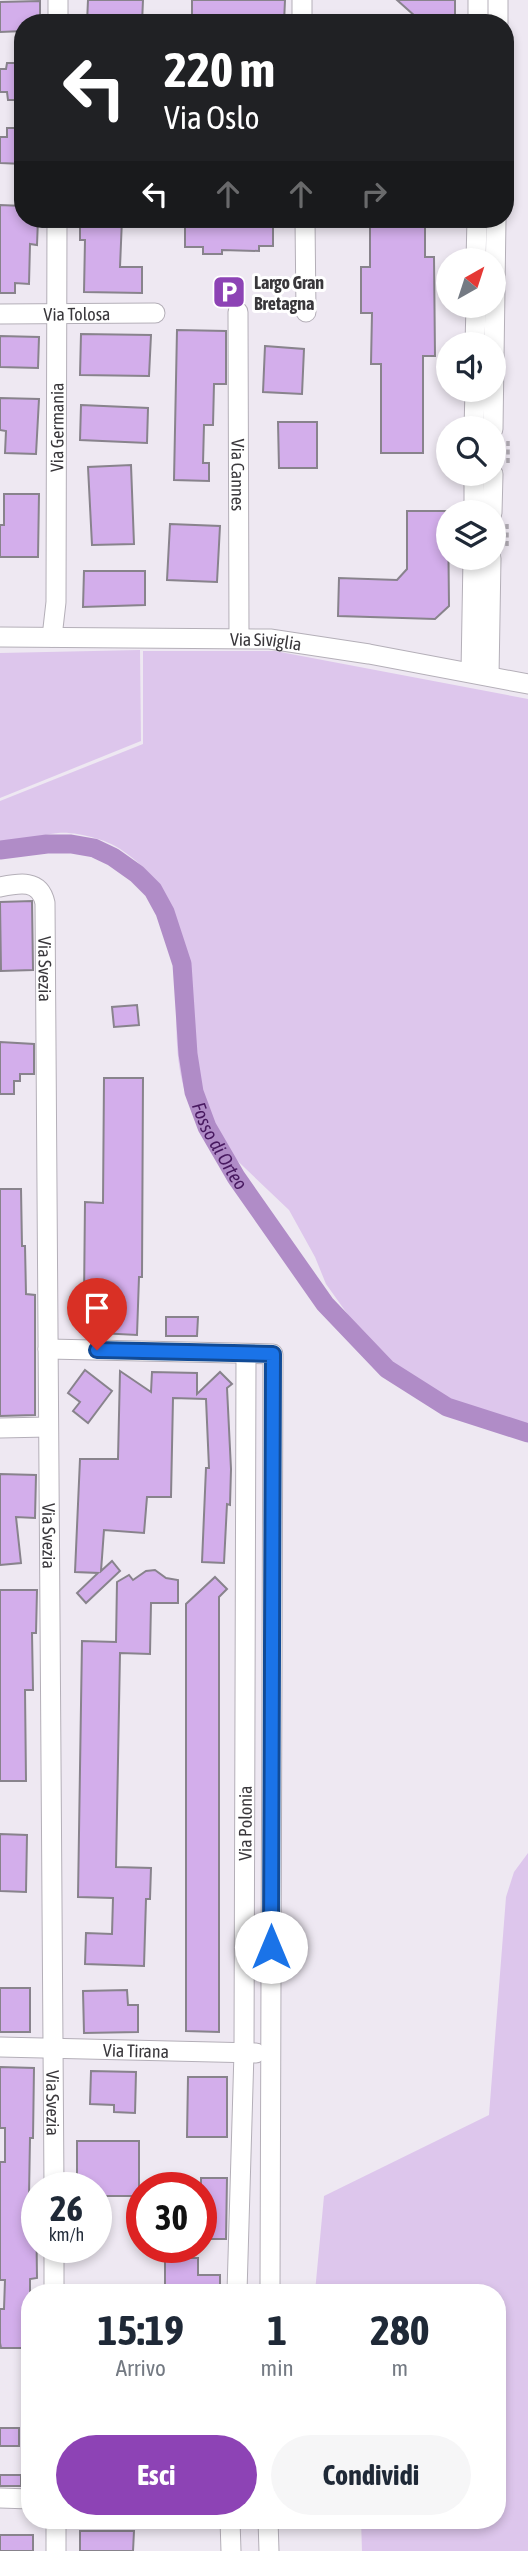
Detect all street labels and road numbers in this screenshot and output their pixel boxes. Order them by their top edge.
street label: Via Tolosa [43,303,111,324]
street label: Via Germania [46,382,67,472]
street label: Via Cannes [228,439,249,511]
street label: Via Siviglia [230,628,303,654]
street label: Via Svezia [35,936,56,1002]
street label: Via Svezia [39,1503,60,1569]
street label: Via Polonia [234,1785,255,1861]
street label: Via Tirana [103,2039,169,2061]
street label: Via Svezia [43,2070,64,2136]

